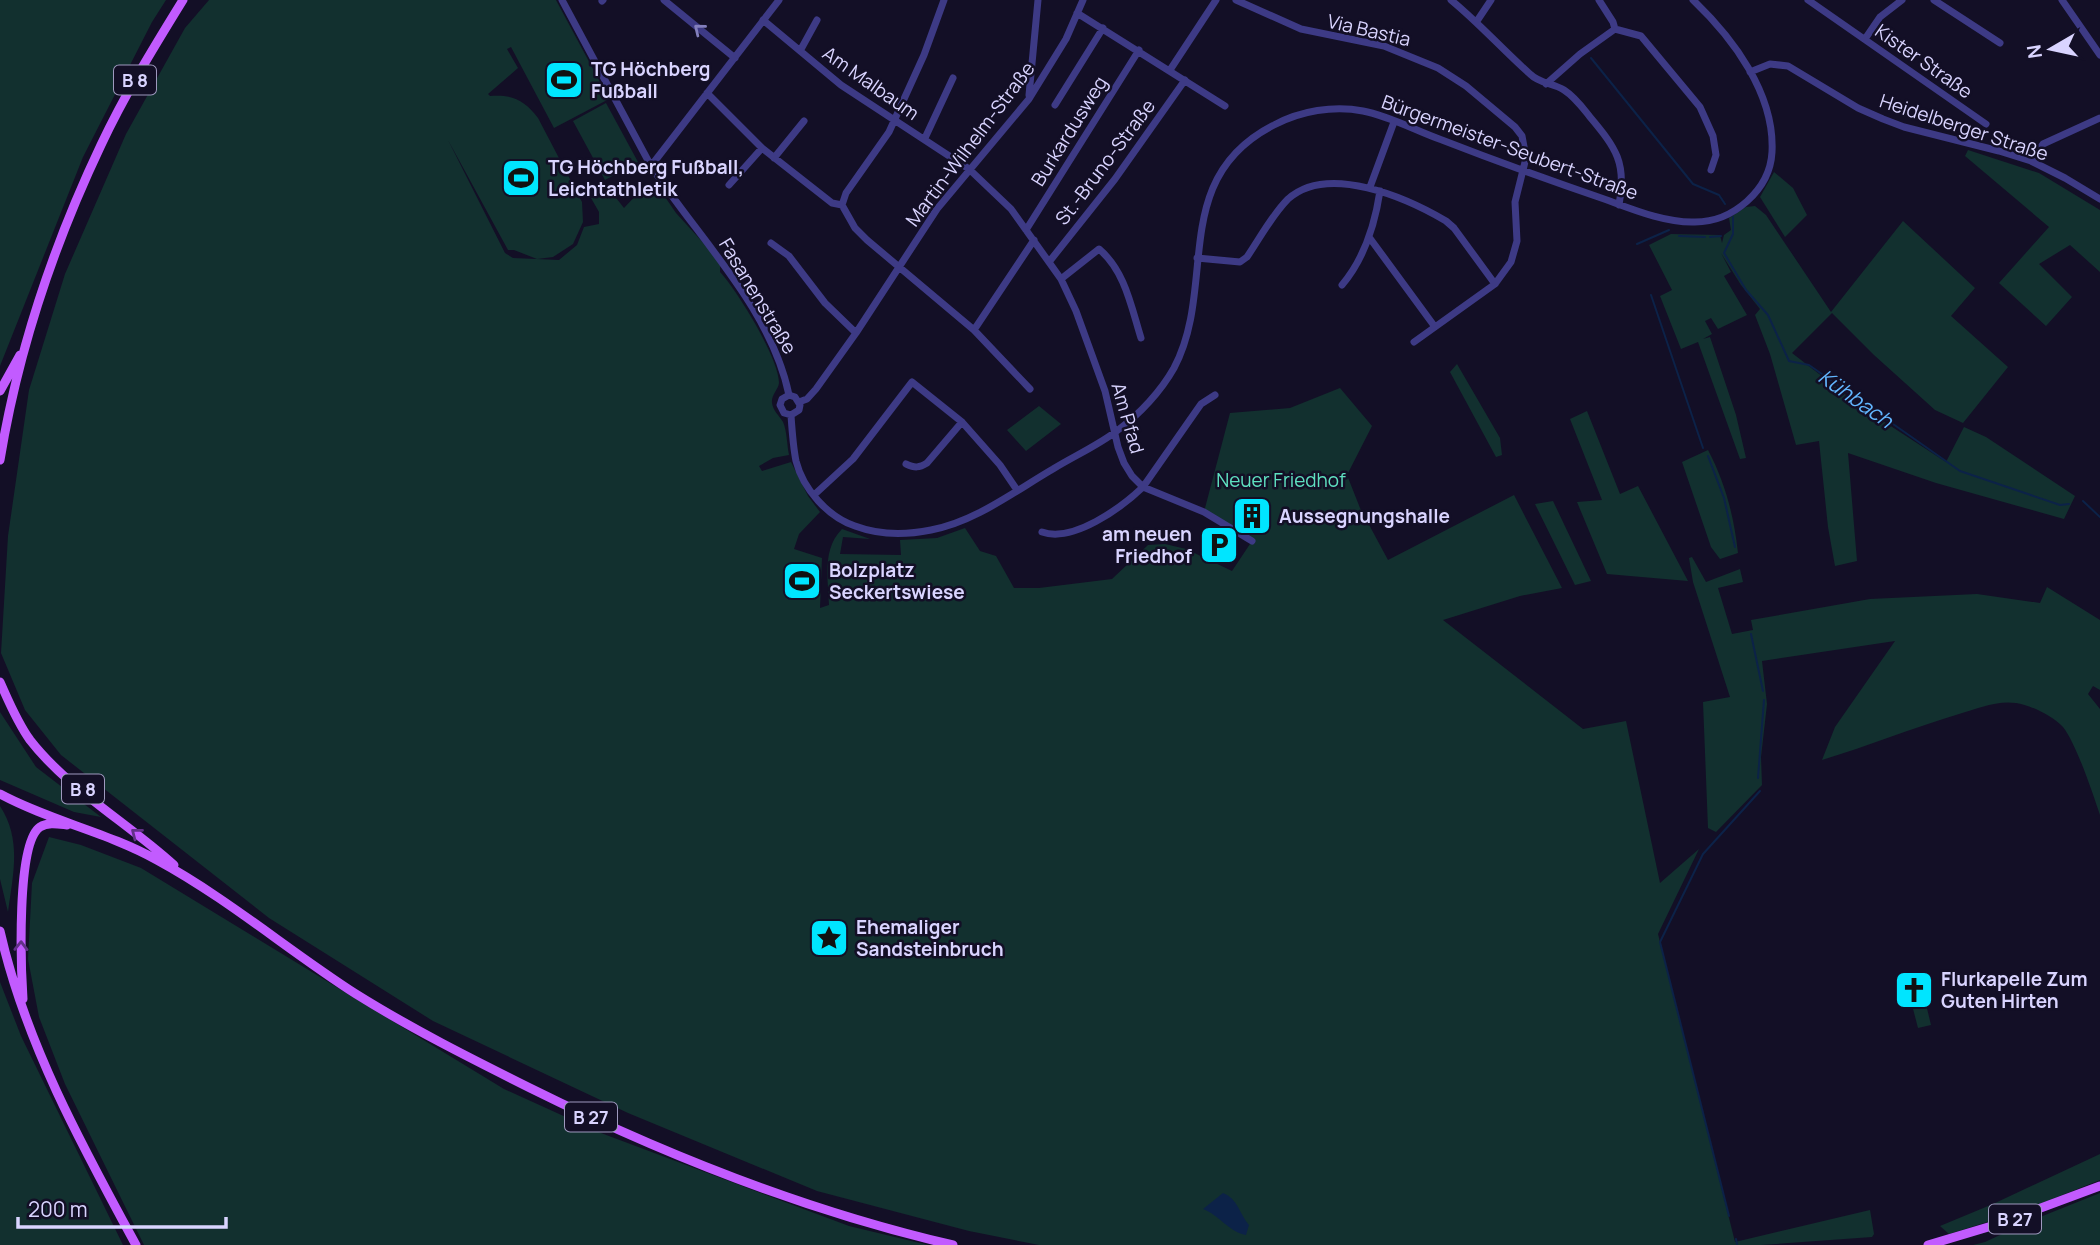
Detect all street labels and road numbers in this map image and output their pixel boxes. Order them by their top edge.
street label: Via Bastia [1325,8,1413,52]
street label: Kister Straße [1870,18,1978,104]
street label: Am Malbaum [818,40,924,126]
street label: Martin-Wilhelm-Straße [899,56,1041,232]
road number: B 8 [114,66,156,94]
street label: Burkardusweg [1025,71,1113,191]
street label: Heidelberger Straße [1876,87,2052,167]
street label: Bürgermeister-Seubert-Straße [1378,88,1642,206]
street label: St.-Bruno-Straße [1049,94,1161,230]
street label: Fasanenstraße [713,233,803,359]
street label: Am Pfad [1106,380,1150,456]
road number: B 8 [62,774,104,804]
road number: B 27 [565,1102,617,1132]
road number: B 27 [1989,1204,2041,1234]

